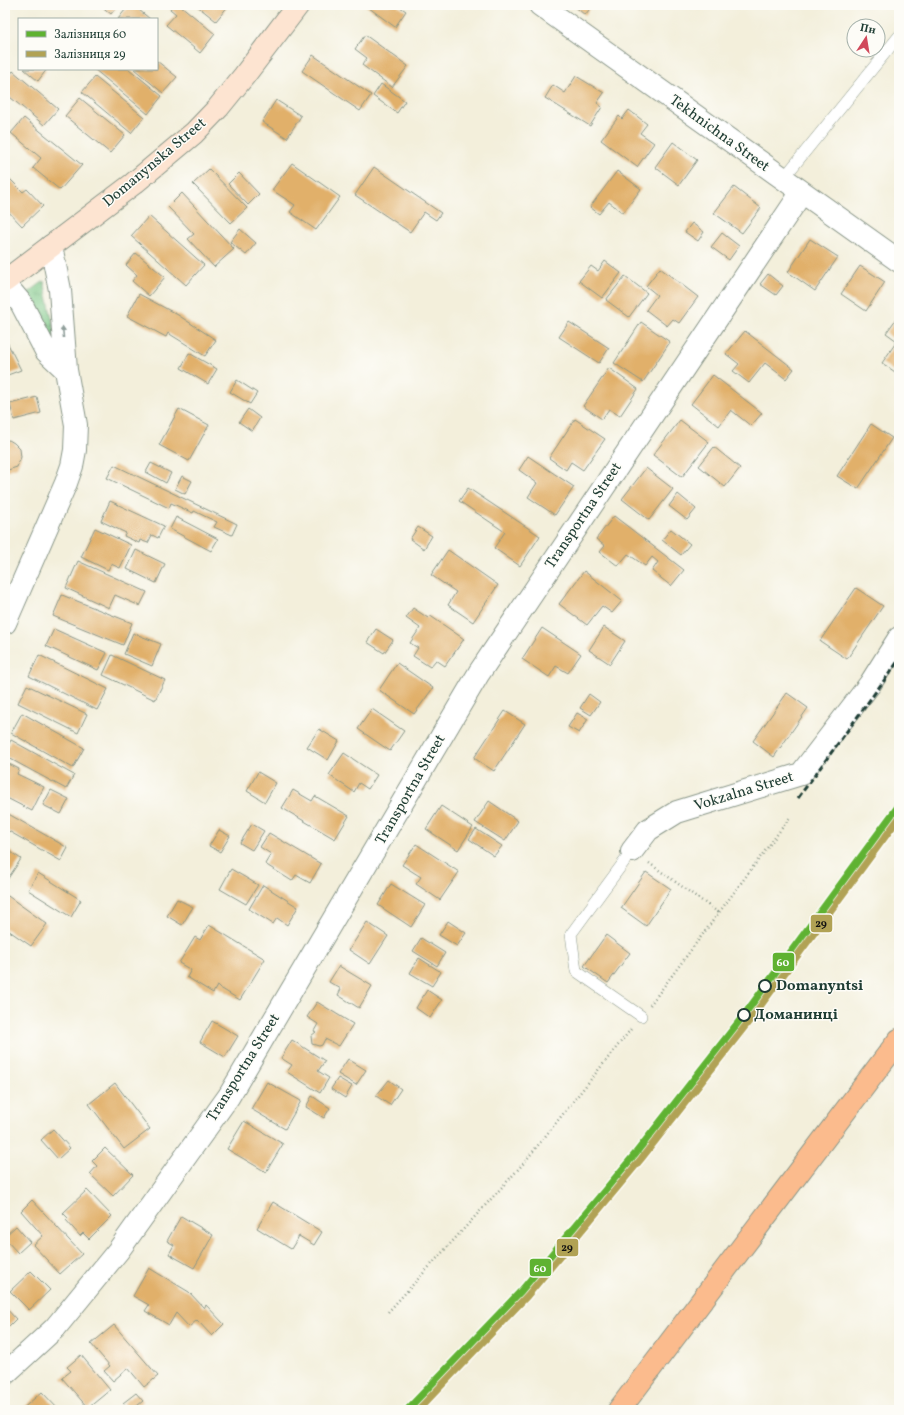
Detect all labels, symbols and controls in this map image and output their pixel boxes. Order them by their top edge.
legend [18,18,158,70]
north arrow [846,18,886,58]
text: Пн [859,21,877,39]
text: Залізниця 60 [54,27,126,43]
text: Залізниця 29 [54,47,125,63]
street label: Tekhnichna Street [665,90,773,178]
street label: Domanynska Street [99,113,211,213]
one-way arrow [60,326,67,338]
street label: Transportna Street [541,459,627,573]
street label: Transportna Street [371,731,451,849]
street label: Vokzalna Street [692,767,796,817]
line badge: 29 [810,914,833,933]
text: 29 [815,917,827,932]
line badge: 60 [772,952,795,972]
text: 60 [777,956,790,971]
place label: Domanyntsi [776,976,863,997]
marker: Domanyntsi [758,979,772,993]
place label: Доманинці [754,1005,838,1026]
marker: Доманинці [737,1008,751,1022]
street label: Transportna Street [202,1010,286,1126]
line badge: 29 [556,1238,579,1257]
text: 29 [561,1241,573,1256]
line badge: 60 [529,1258,552,1277]
text: 60 [534,1262,547,1277]

